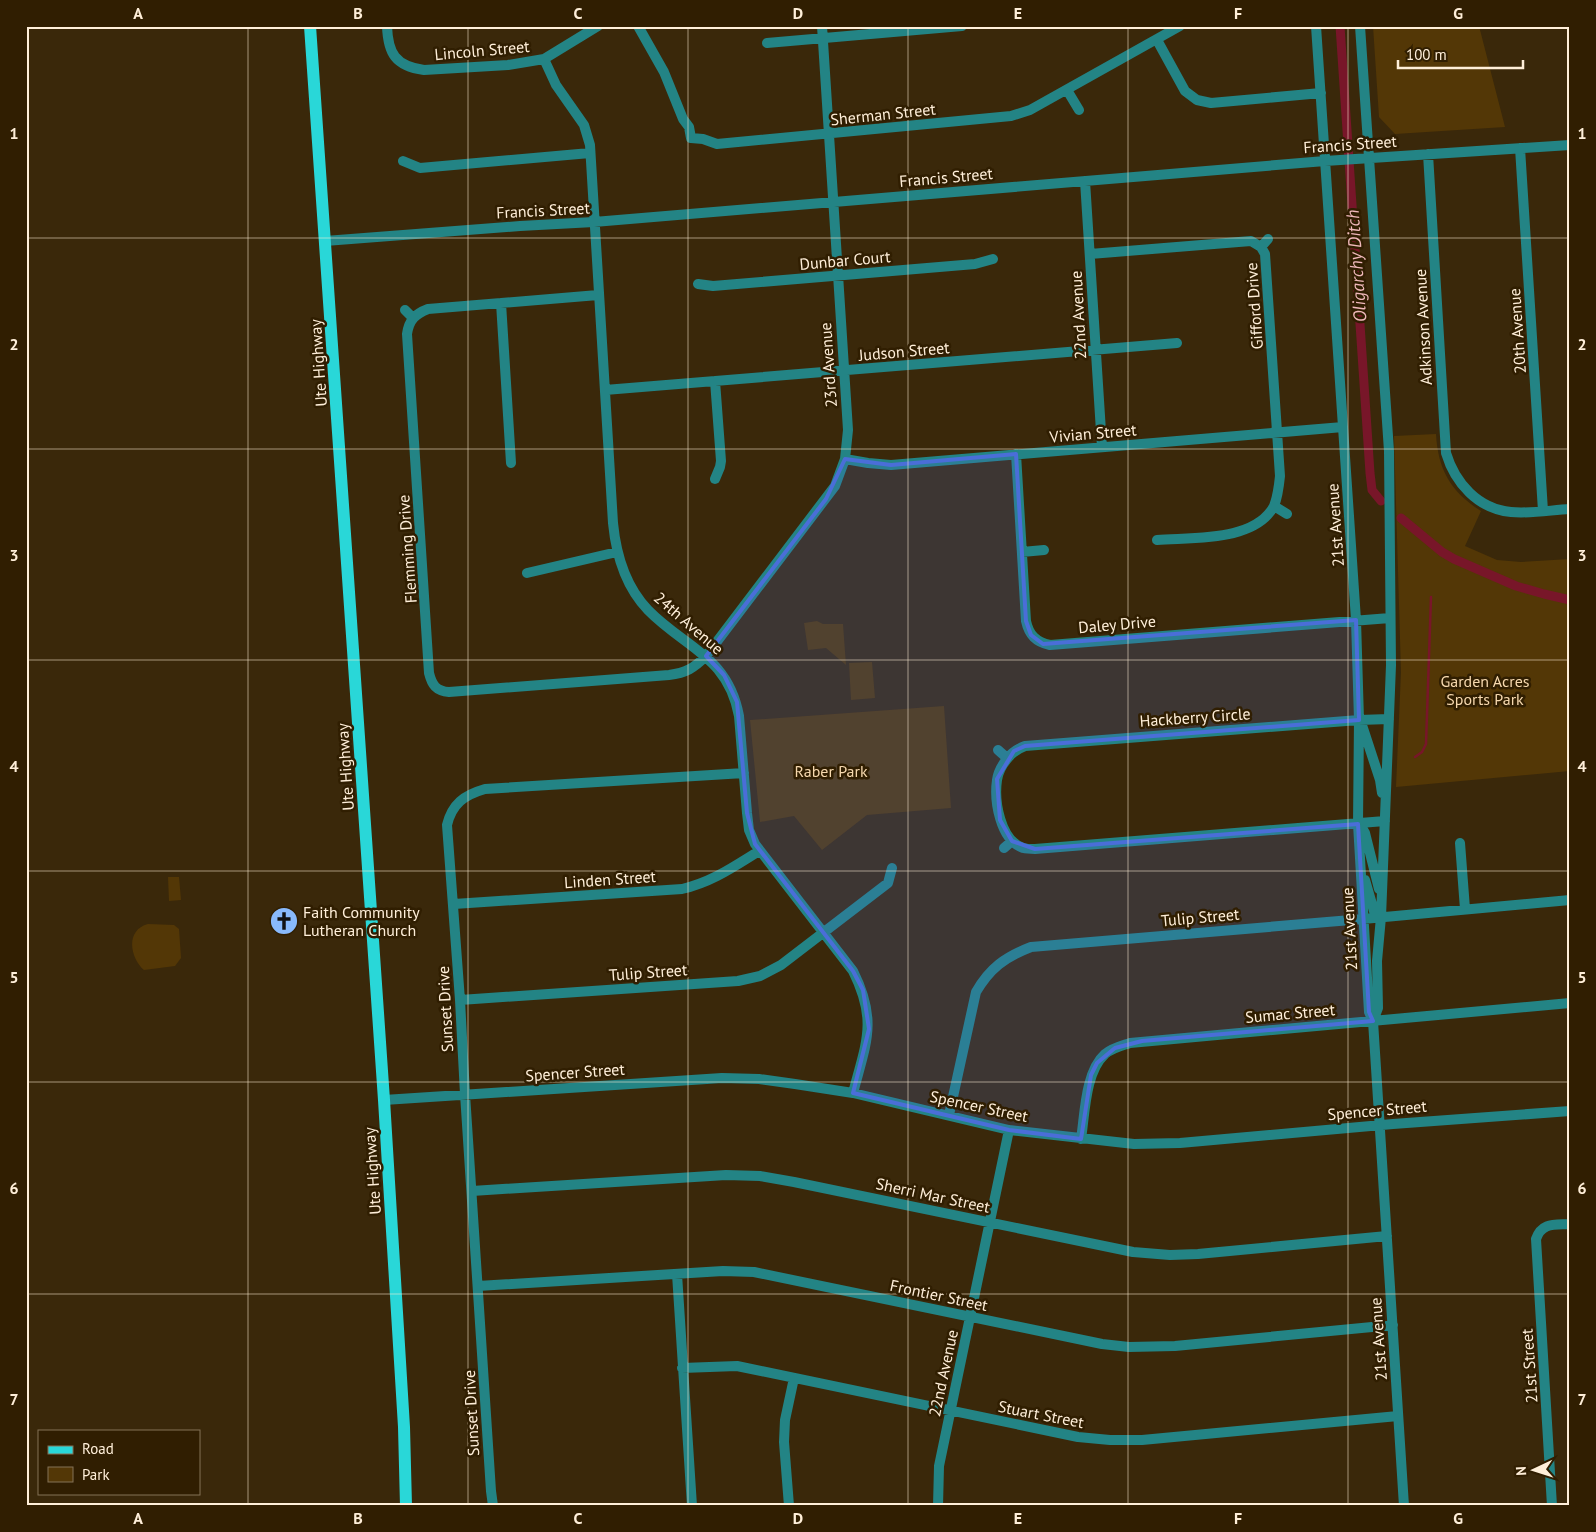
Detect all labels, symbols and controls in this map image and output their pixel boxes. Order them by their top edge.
text: A [133,3,143,23]
text: B [353,3,363,23]
text: C [574,3,583,23]
text: D [793,3,803,23]
text: E [1014,3,1022,23]
text: F [1234,3,1242,23]
text: G [1453,3,1463,23]
street label: Lincoln Street [434,36,531,64]
scale bar [1398,38,1524,70]
text: 100 m [1406,45,1447,64]
street label: Sherman Street [829,98,937,129]
text: 1 [9,123,19,143]
text: 1 [1577,123,1587,143]
street label: Francis Street [1303,131,1398,157]
street label: Francis Street [898,163,994,191]
street label: Francis Street [496,198,591,222]
water label: Oligarchy Ditch [1341,209,1371,323]
street label: Dunbar Court [799,246,892,274]
street label: Gifford Drive [1241,262,1267,350]
street label: Adkinson Avenue [1410,268,1436,386]
street label: 22nd Avenue [1066,270,1090,360]
street label: 20th Avenue [1504,288,1530,374]
street label: Ute Highway [305,318,331,407]
street label: 23rd Avenue [815,322,841,408]
text: 2 [9,334,19,354]
text: 2 [1577,334,1587,354]
street label: Judson Street [857,337,951,365]
street label: Vivian Street [1048,419,1138,447]
street label: 21st Avenue [1322,483,1348,567]
street label: Flemming Drive [393,494,421,604]
text: 3 [9,545,19,565]
text: 3 [1577,545,1587,565]
street label: 24th Avenue [650,587,728,659]
street label: Daley Drive [1077,611,1157,637]
park label: Garden Acres Sports Park [1440,671,1530,709]
street label: Hackberry Circle [1139,703,1251,731]
street label: Ute Highway [332,722,358,811]
text: 4 [9,756,19,776]
text: 4 [1577,756,1587,776]
park label: Raber Park [794,761,868,781]
street label: Linden Street [563,866,657,892]
street label: 21st Avenue [1337,887,1361,971]
place label: Faith Community Lutheran Church [303,902,420,940]
street label: Tulip Street [1160,904,1241,930]
church icon: Faith Community Lutheran Church [269,906,299,936]
street label: Tulip Street [608,959,688,985]
street label: Sunset Drive [433,965,457,1053]
text: 5 [9,967,19,987]
text: 5 [1577,967,1587,987]
street label: Sumac Street [1244,999,1336,1027]
street label: Spencer Street [525,1059,626,1085]
street label: Spencer Street [928,1086,1030,1126]
street label: Spencer Street [1327,1096,1428,1124]
street label: Ute Highway [359,1126,385,1215]
street label: Sherri Mar Street [874,1173,992,1217]
text: 6 [9,1178,19,1198]
text: 6 [1577,1178,1587,1198]
street label: Frontier Street [888,1275,990,1315]
street label: 21st Avenue [1365,1297,1391,1381]
street label: 21st Street [1516,1327,1542,1404]
street label: 22nd Avenue [924,1328,962,1418]
street label: Sunset Drive [459,1369,483,1457]
text: 7 [9,1389,19,1409]
text: 7 [1577,1389,1587,1409]
street label: Stuart Street [996,1396,1086,1432]
legend [38,1430,200,1494]
text: Road [82,1439,114,1458]
north arrow [1508,1444,1558,1494]
text: Park [82,1465,110,1484]
text: N [1512,1466,1530,1476]
text: A [133,1508,143,1528]
text: B [353,1508,363,1528]
text: C [574,1508,583,1528]
text: D [793,1508,803,1528]
text: E [1014,1508,1022,1528]
text: F [1234,1508,1242,1528]
text: G [1453,1508,1463,1528]

